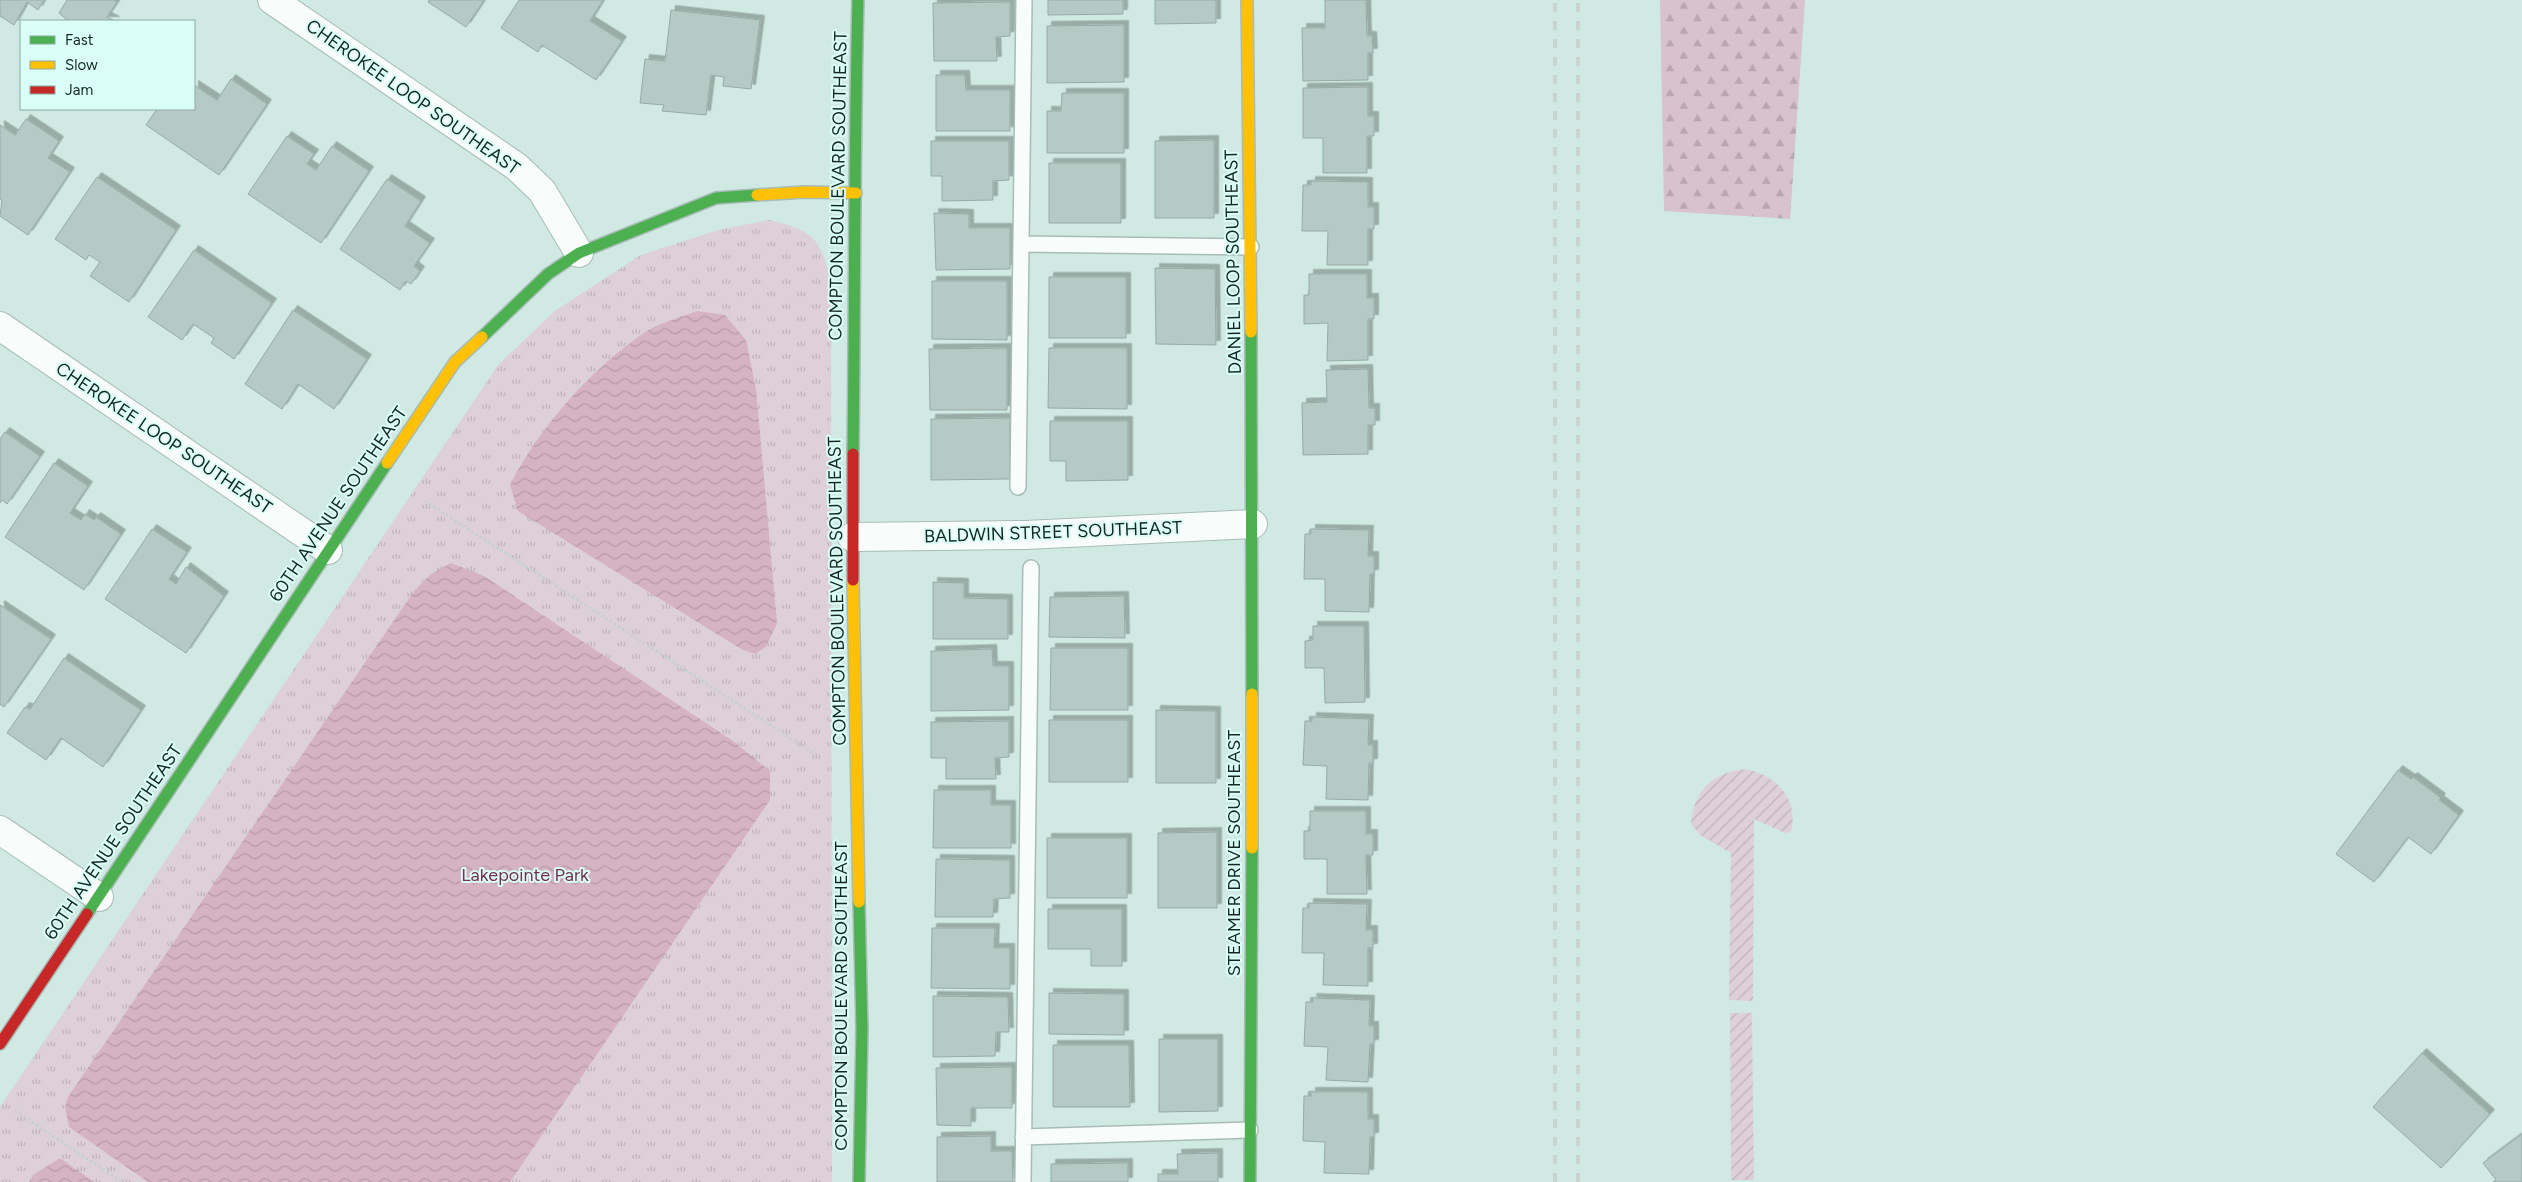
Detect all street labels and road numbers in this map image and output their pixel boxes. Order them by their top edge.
street label: CHEROKEE LOOP SOUTHEAST [302,15,524,179]
street label: COMPTON BOULEVARD SOUTHEAST [824,31,852,341]
street label: DANIEL LOOP SOUTHEAST [1220,149,1246,374]
street label: CHEROKEE LOOP SOUTHEAST [52,357,276,519]
street label: 60TH AVENUE SOUTHEAST [264,402,412,606]
street label: COMPTON BOULEVARD SOUTHEAST [823,436,851,746]
street label: BALDWIN STREET SOUTHEAST [924,517,1182,547]
street label: STEAMER DRIVE SOUTHEAST [1223,730,1245,976]
street label: 60TH AVENUE SOUTHEAST [39,740,187,944]
street label: COMPTON BOULEVARD SOUTHEAST [830,841,852,1151]

